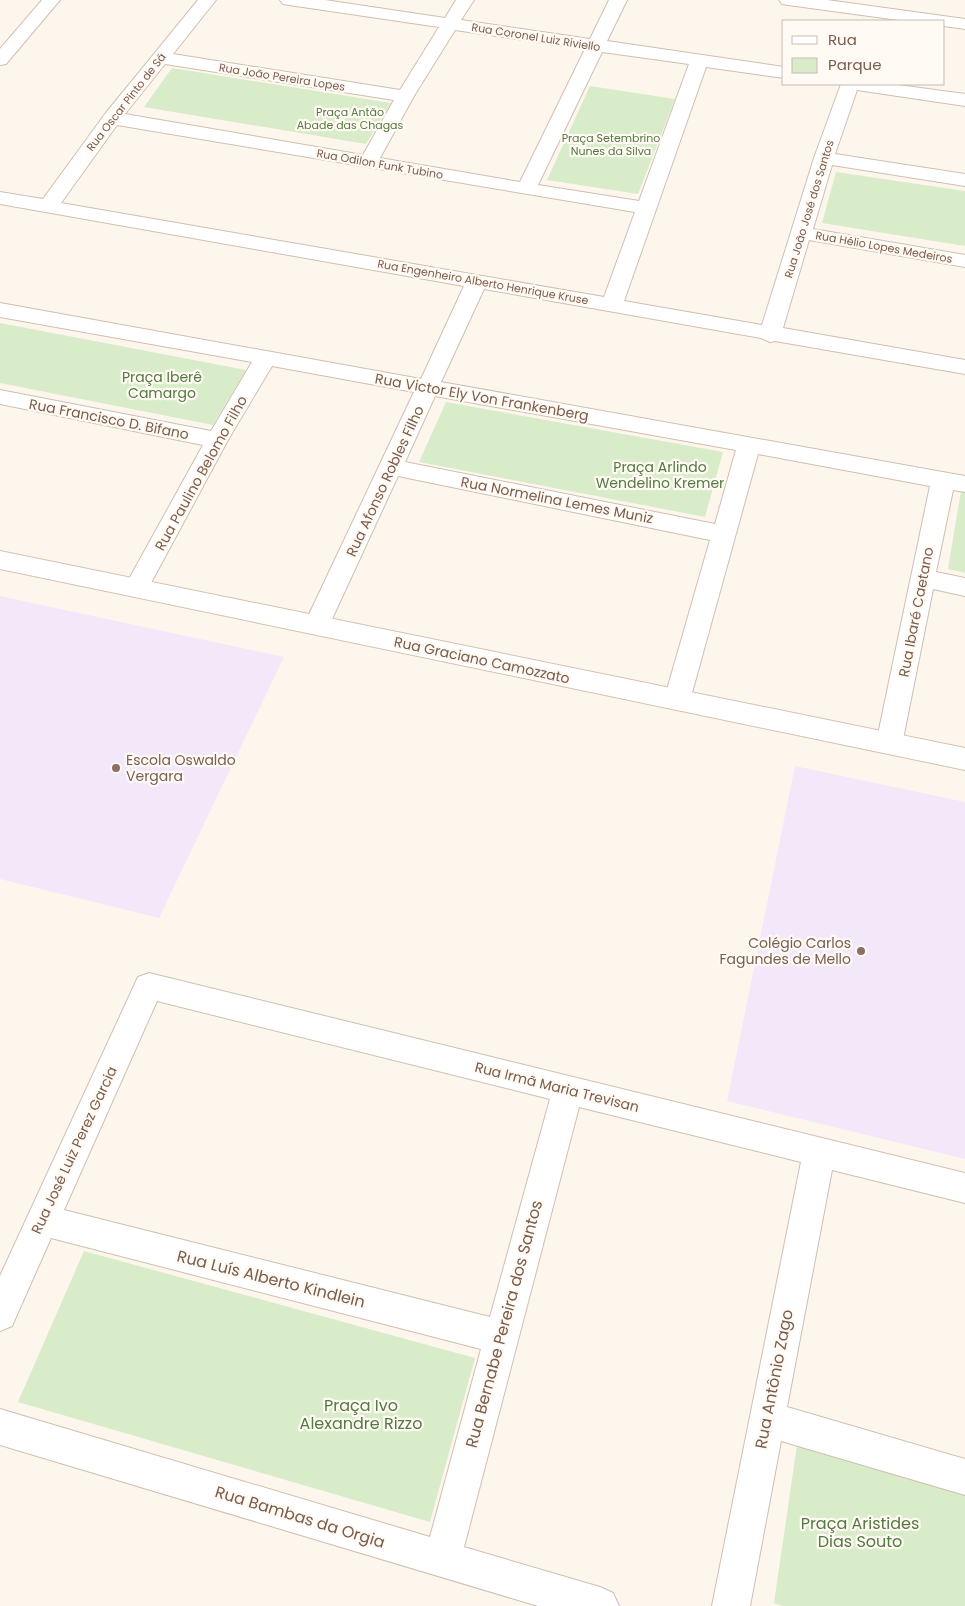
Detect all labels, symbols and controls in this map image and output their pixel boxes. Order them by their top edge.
street label: Rua Coronel Luiz Riviello [470,19,602,55]
legend [782,20,945,85]
text: Rua [828,29,857,50]
street label: Rua Oscar Pinto de Sá [83,49,169,155]
text: Parque [828,54,881,75]
street label: Rua João Pereira Lopes [218,59,346,95]
park label: Praça Antão Abade das Chagas [297,104,404,133]
park label: Praça Setembrino Nunes da Silva [562,130,660,159]
street label: Rua João José dos Santos [780,138,838,280]
street label: Rua Odilon Funk Tubino [316,145,444,183]
street label: Rua Hélio Lopes Medeiros [814,227,954,267]
street label: Rua Engenheiro Alberto Henrique Kruse [376,256,590,308]
park label: Praça Iberê Camargo [122,367,202,403]
street label: Rua Victor Ely Von Frankenberg [373,368,591,426]
street label: Rua Paulino Belomo Filho [150,392,252,554]
street label: Rua Francisco D. Bifano [27,394,191,444]
street label: Rua Afonso Robles Filho [341,402,429,560]
park label: Praça Arlindo Wendelino Kremer [596,457,724,493]
street label: Rua Normelina Lemes Muniz [459,472,655,528]
street label: Rua Ibaré Caetano [894,545,938,679]
street label: Rua Graciano Camozzato [392,632,572,688]
place label: Escola Oswaldo Vergara [126,750,236,786]
marker: Escola Oswaldo Vergara [110,762,122,774]
place label: Colégio Carlos Fagundes de Mello [719,933,851,969]
marker: Colégio Carlos Fagundes de Mello [855,945,867,957]
street label: Rua Irmã Maria Trevisan [473,1057,641,1117]
street label: Rua José Luiz Perez Garcia [26,1063,122,1237]
street label: Rua Bernabe Pereira dos Santos [460,1198,548,1450]
street label: Rua Luís Alberto Kindlein [175,1244,367,1314]
street label: Rua Antônio Zago [749,1307,799,1451]
park label: Praça Ivo Alexandre Rizzo [300,1394,422,1435]
street label: Rua Bambas da Orgia [212,1480,388,1554]
park label: Praça Aristides Dias Souto [801,1512,919,1553]

